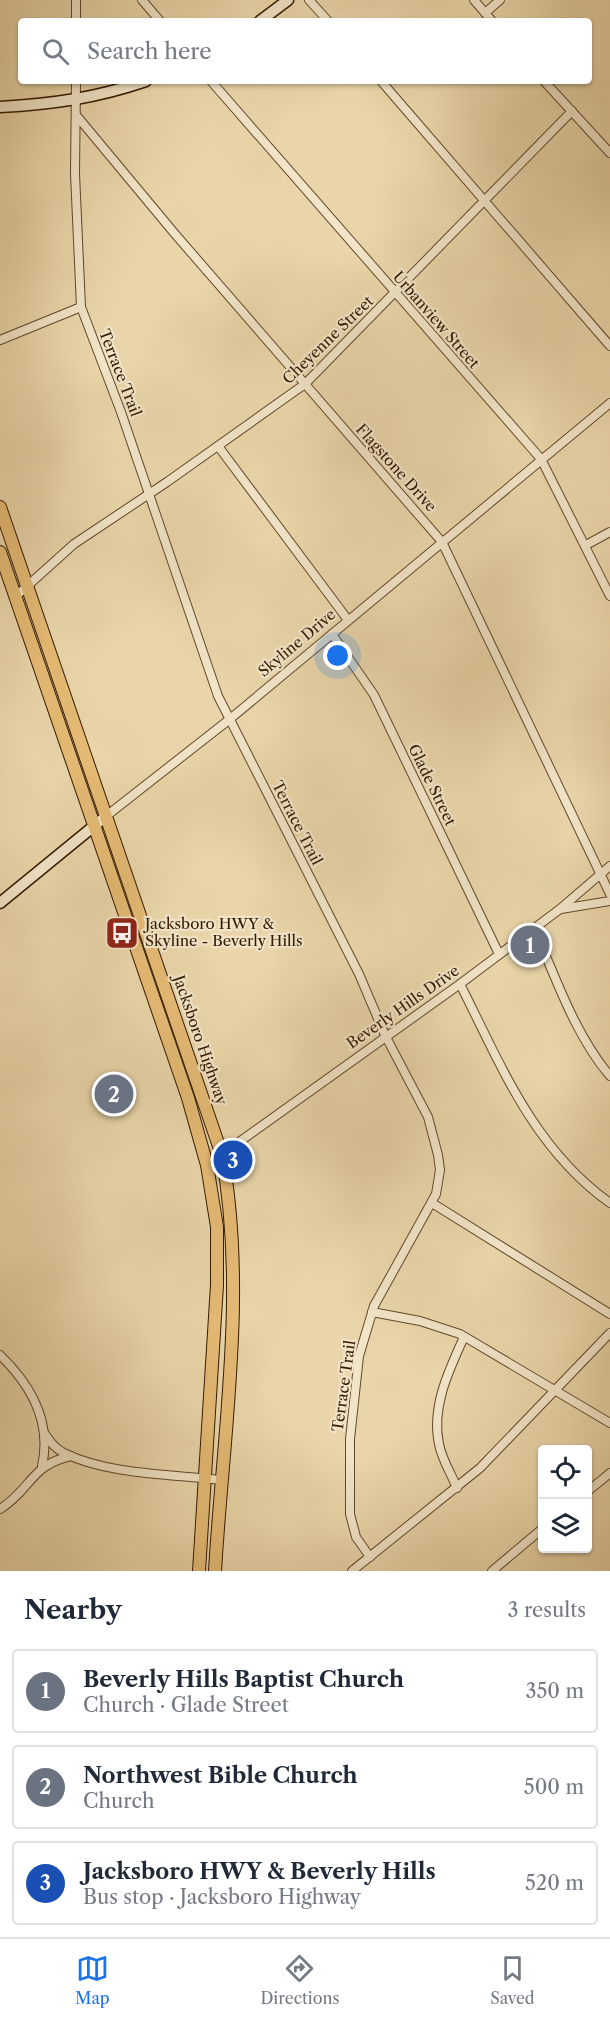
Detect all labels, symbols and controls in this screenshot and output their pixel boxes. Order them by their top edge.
search box [18,18,592,84]
icon: search [39,35,72,68]
text: Search here [87,38,212,65]
street label: Urbanview Street [389,267,484,373]
street label: Cheyenne Street [278,291,378,388]
street label: Terrace Trail [95,326,146,420]
street label: Flagstone Drive [352,420,441,516]
street label: Skyline Drive [254,605,339,681]
your location [323,641,352,670]
street label: Glade Street [405,741,461,829]
street label: Terrace Trail [268,777,327,869]
place label: Jacksboro HWY & Skyline - Beverly Hills [143,914,302,950]
bus stop icon: Jacksboro HWY & Skyline - Beverly Hills [104,915,140,951]
pin: 1 [510,922,550,968]
street label: Beverly Hills Drive [343,961,463,1053]
street label: Jacksboro Highway [169,971,232,1108]
pin: 2 [94,1072,134,1116]
pin: 3 [214,1138,252,1182]
street label: Terrace Trail [328,1338,359,1433]
map controls [538,1445,592,1553]
button: locate [538,1445,592,1499]
button: layers [538,1499,592,1553]
text: Nearby [24,1594,122,1626]
text: 3 results [508,1598,586,1622]
text: Beverly Hills Baptist Church [83,1666,404,1693]
text: 1 [41,1679,50,1703]
text: 350 m [526,1679,584,1703]
text: Church · Glade Street [83,1693,289,1717]
text: Northwest Bible Church [83,1762,358,1789]
text: 2 [40,1775,51,1799]
text: 500 m [524,1775,584,1799]
text: Church [83,1789,154,1813]
text: Jacksboro HWY & Beverly Hills [83,1858,436,1885]
text: 3 [40,1871,51,1895]
text: 520 m [525,1871,584,1895]
text: Bus stop · Jacksboro Highway [83,1885,361,1909]
tab: Map [75,1952,110,2008]
tab: Directions [260,1952,339,2008]
tab: Saved [490,1952,535,2008]

